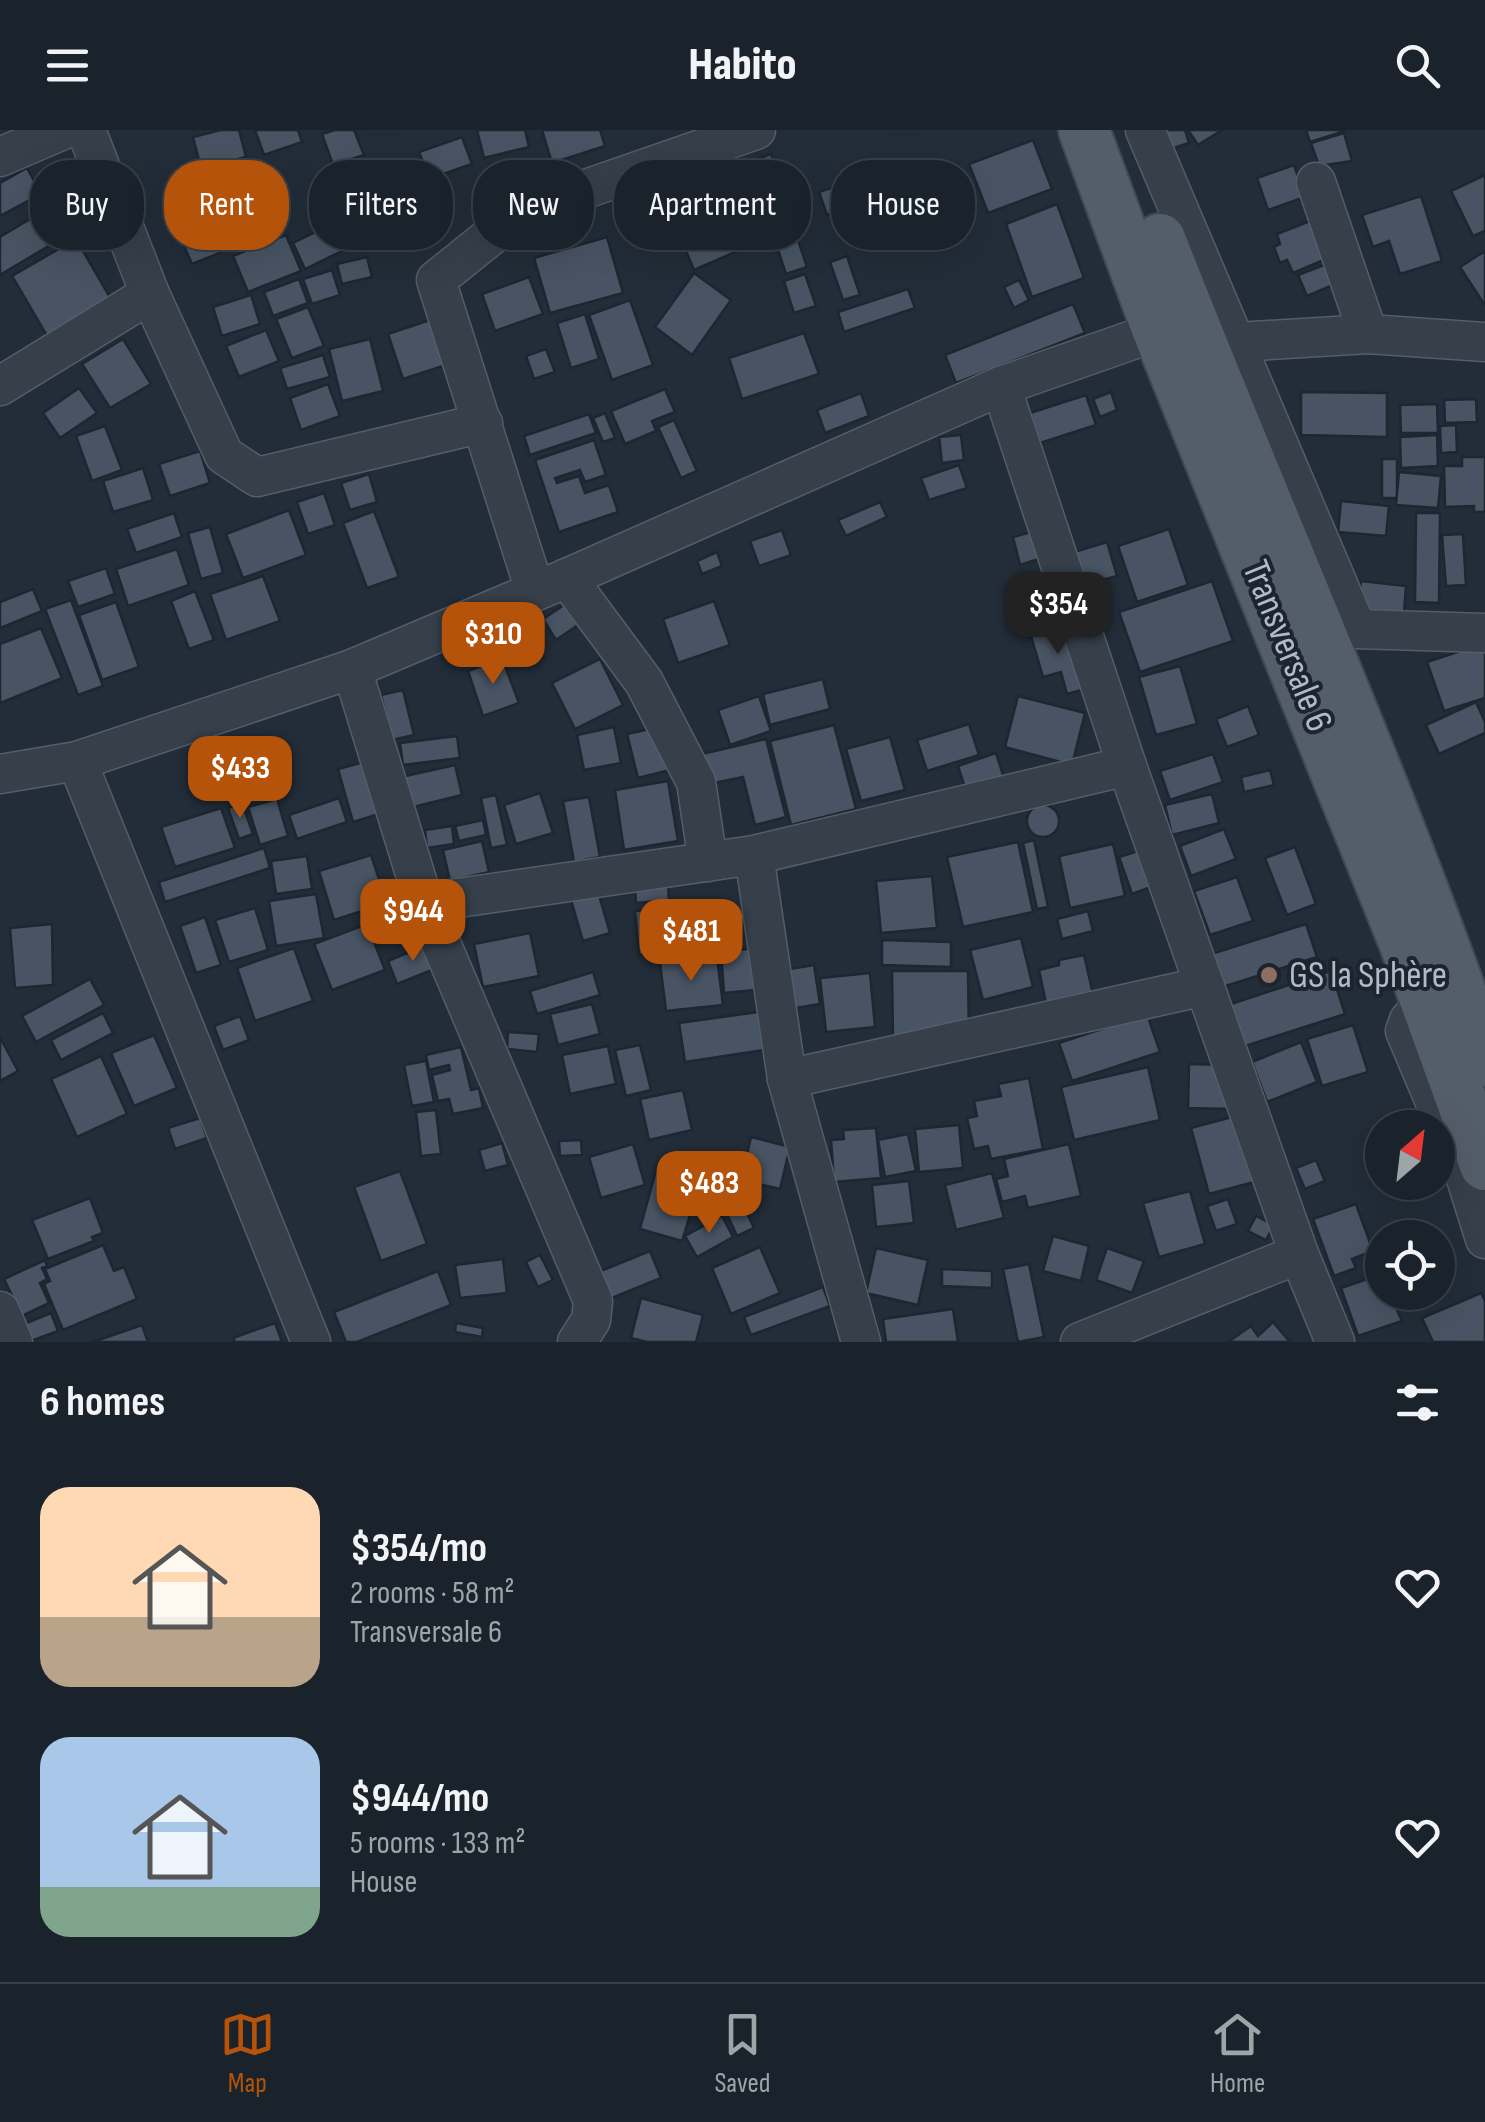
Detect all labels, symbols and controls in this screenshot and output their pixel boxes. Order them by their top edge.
icon: menu [40,38,95,93]
text: Habito [688,38,797,93]
icon: search [1390,38,1445,93]
chip: Buy [30,160,144,250]
chip: Rent [164,160,289,250]
chip: Filters [309,160,453,250]
chip: New [473,160,594,250]
chip: Apartment [614,160,811,250]
chip: House [831,160,975,250]
street label: Transversale 6 [1232,554,1342,738]
pin: $354 [999,572,1117,657]
text: $354 [1028,585,1088,624]
pin: $310 [434,602,552,687]
text: $310 [464,615,522,654]
pin: $433 [181,736,299,821]
text: $433 [210,749,270,788]
pin: $944 [354,879,472,964]
text: $944 [382,892,444,931]
pin: $481 [632,899,750,984]
text: $481 [662,912,720,951]
place label: GS la Sphère [1289,953,1447,998]
marker: GS la Sphère [1258,964,1280,986]
north arrow [1365,1110,1455,1200]
map controls [1365,1110,1455,1310]
pin: $483 [650,1151,768,1236]
text: $483 [679,1164,739,1203]
button: locate [1365,1220,1455,1310]
icon: filters [1390,1375,1445,1430]
text: 6 homes [40,1377,165,1428]
text: $354/mo [350,1523,487,1574]
icon: home [120,1527,240,1647]
icon: heart [1390,1560,1445,1615]
text: 2 rooms · 58 m² [350,1574,515,1613]
text: Transversale 6 [350,1613,502,1652]
text: $944/mo [350,1773,489,1824]
icon: home [120,1777,240,1897]
icon: heart [1390,1810,1445,1865]
text: 5 rooms · 133 m² [350,1824,525,1863]
text: House [350,1863,417,1902]
tab: Map [220,2007,275,2100]
tab: Saved [714,2007,771,2100]
tab: Home [1210,2007,1265,2100]

